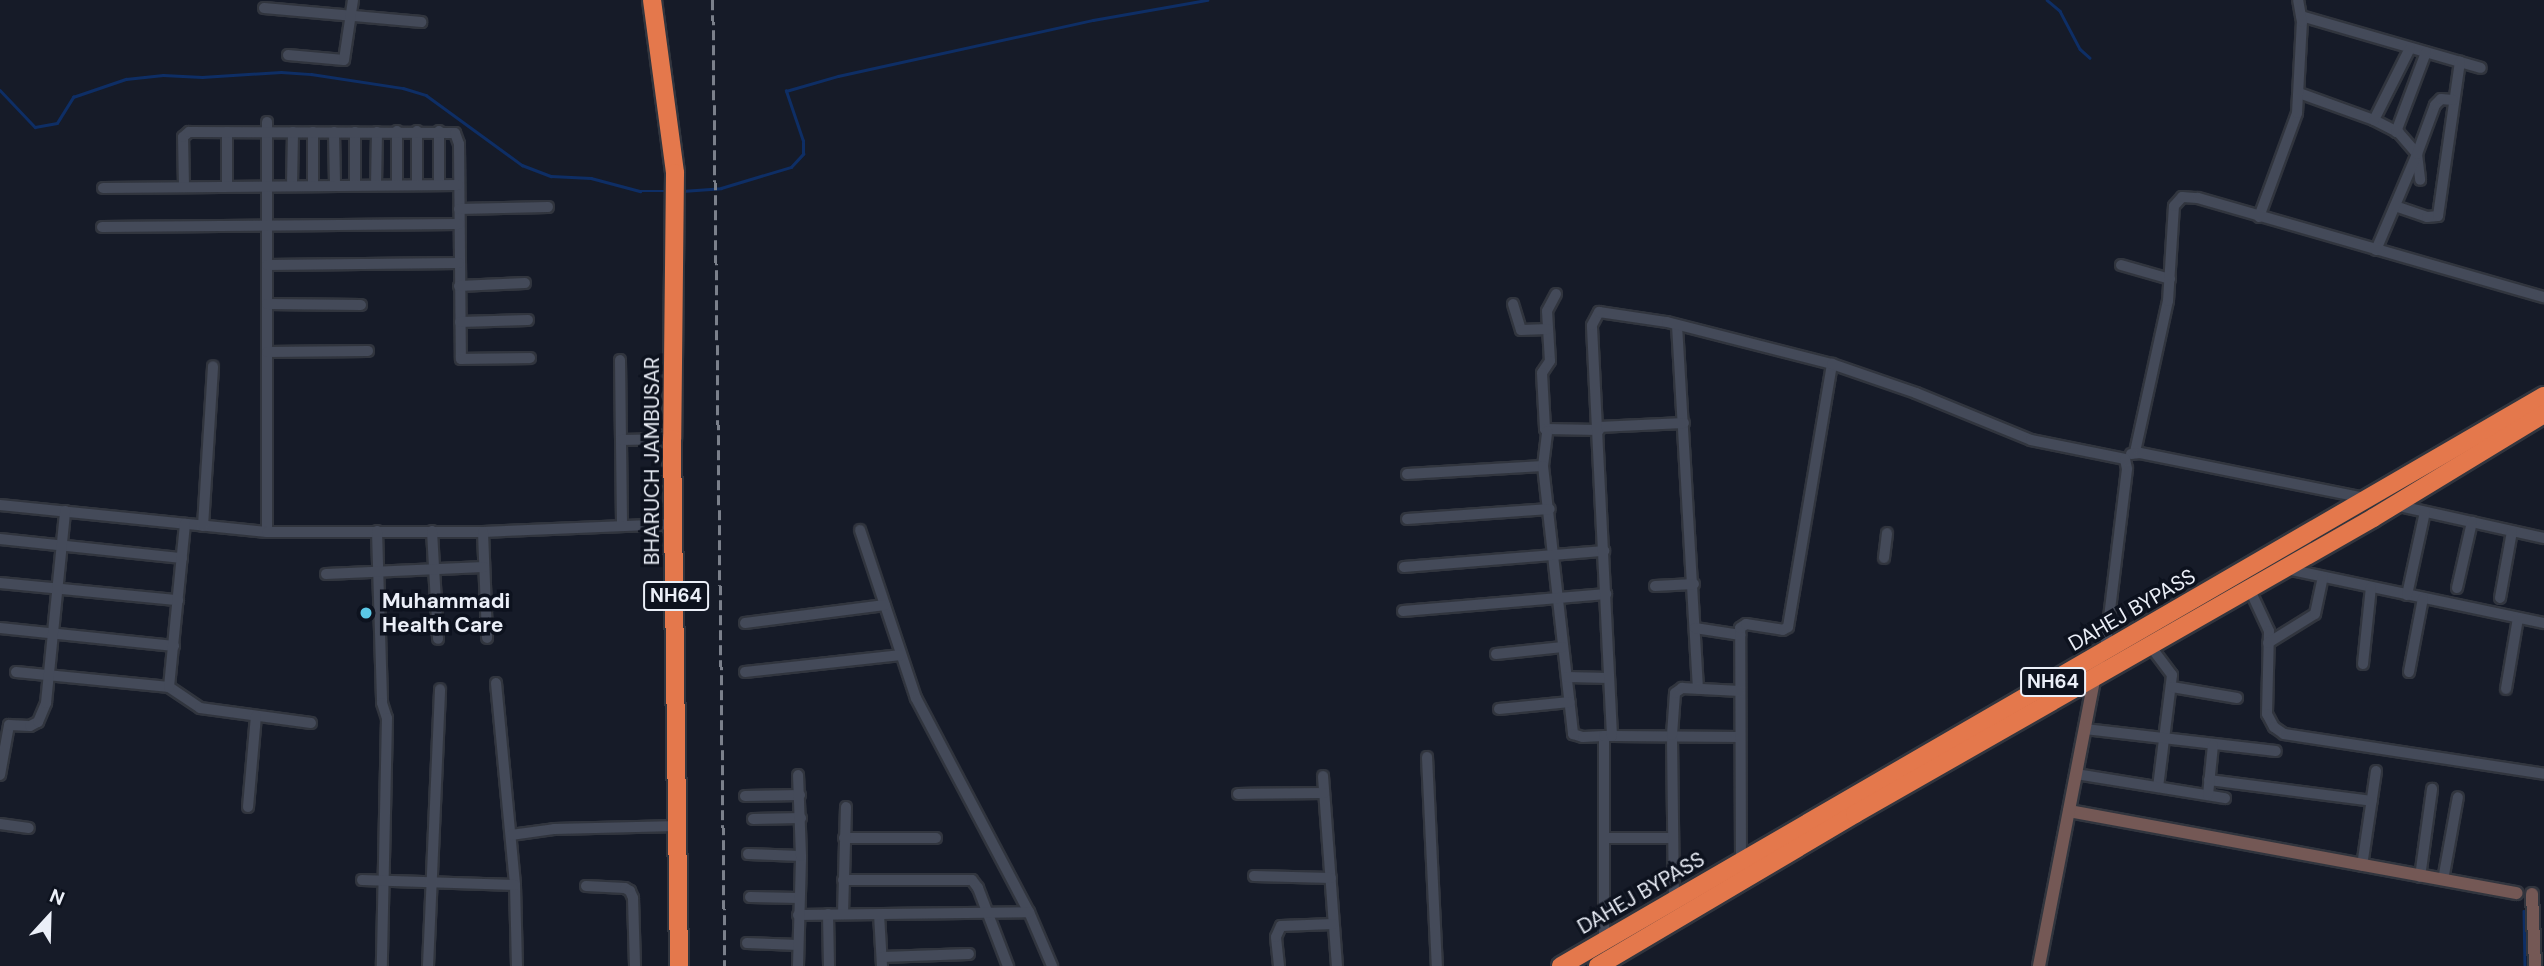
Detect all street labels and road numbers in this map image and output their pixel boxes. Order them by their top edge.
street label: BHARUCH JAMBUSAR [639,357,665,565]
street label: DAHEJ BYPASS [2064,563,2200,657]
road number: NH64 [643,580,709,611]
road number: NH64 [2020,666,2086,698]
street label: DAHEJ BYPASS [1573,846,1709,940]

